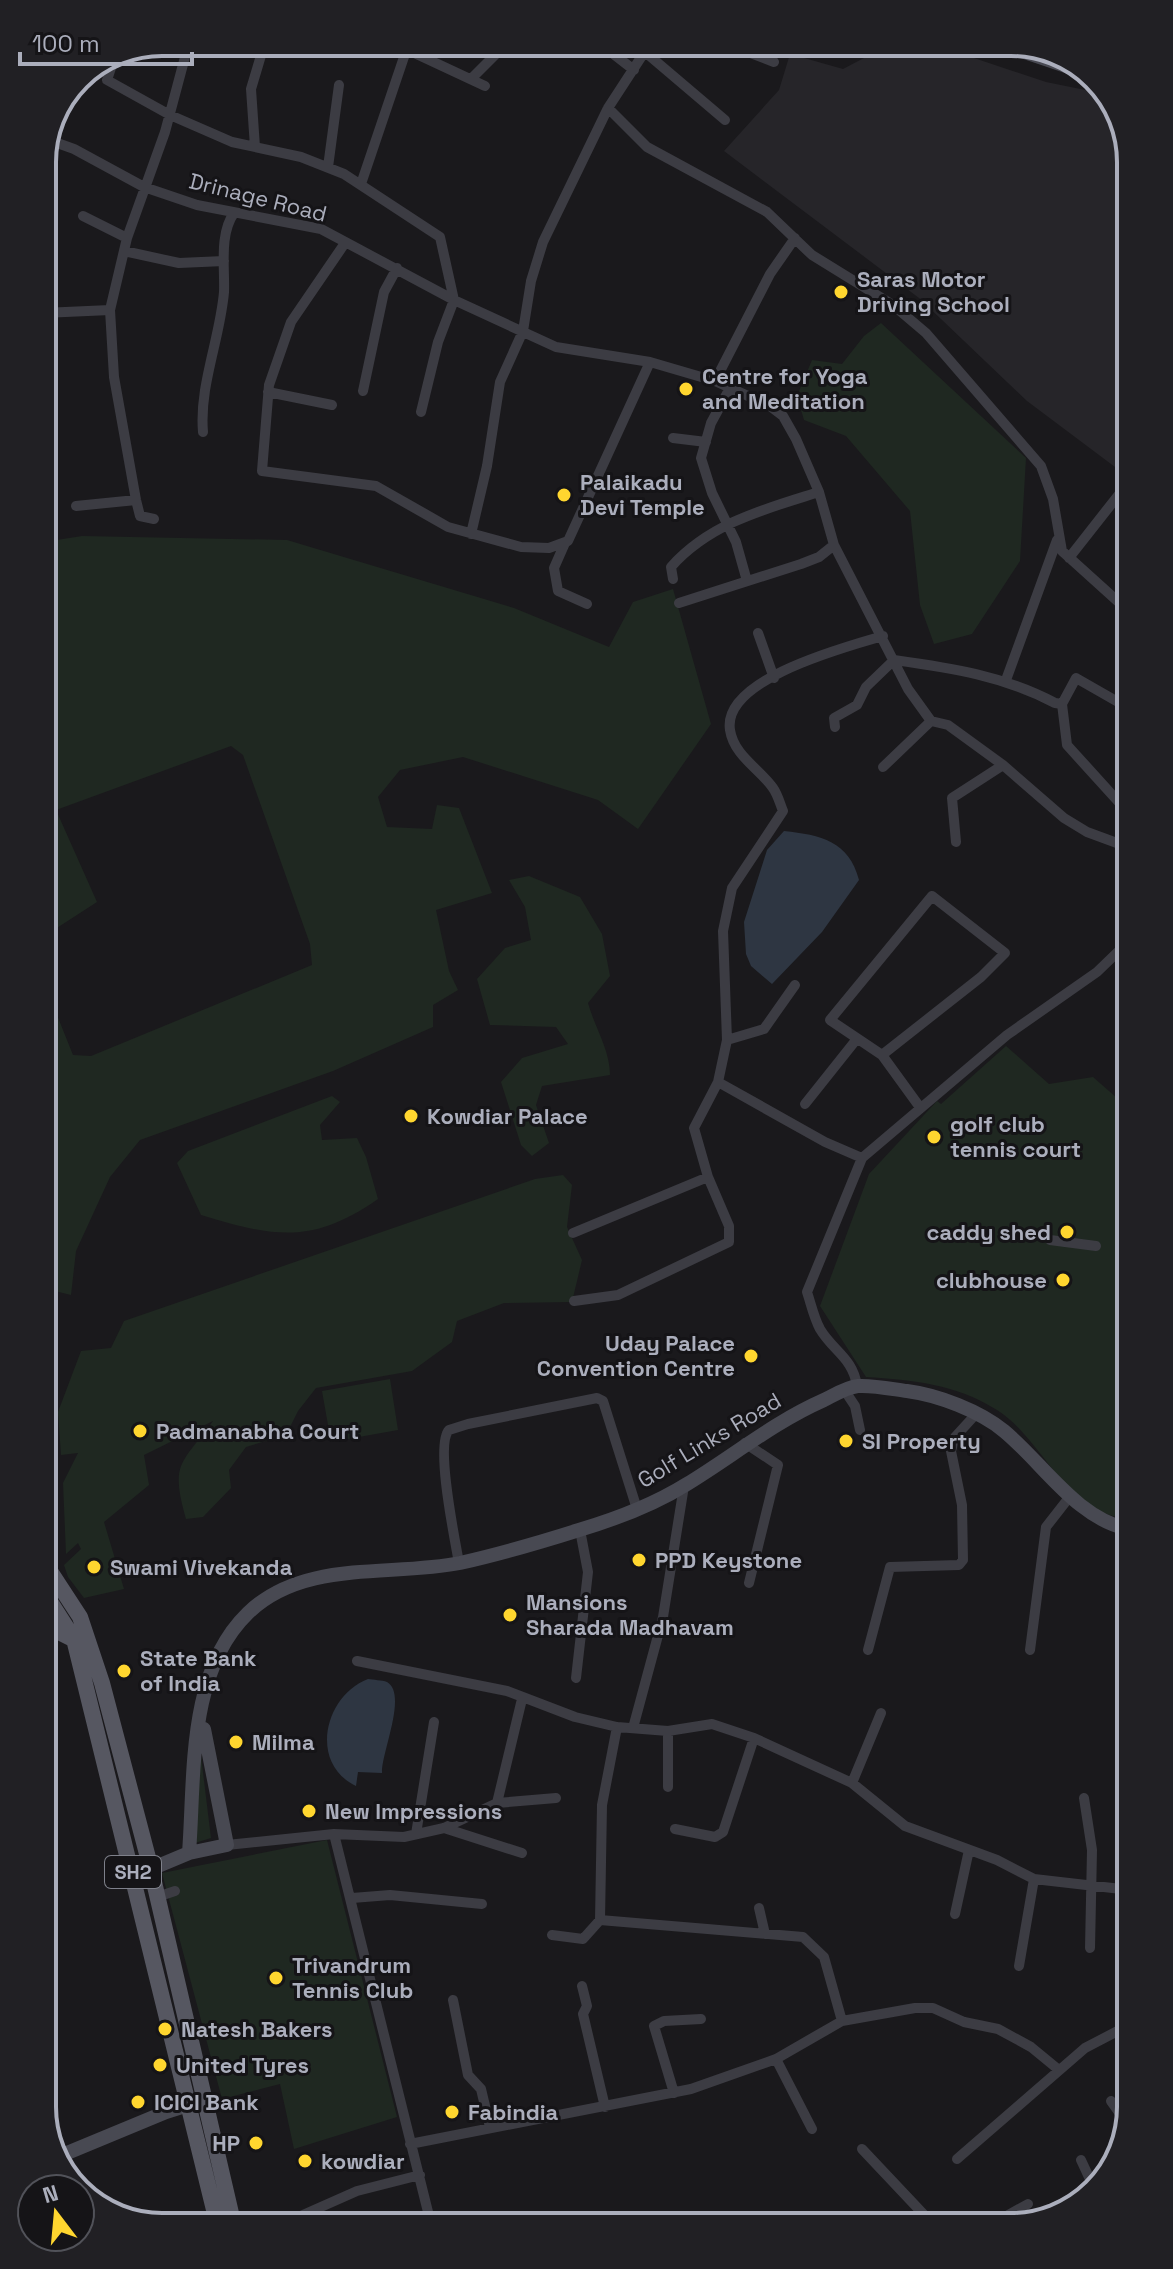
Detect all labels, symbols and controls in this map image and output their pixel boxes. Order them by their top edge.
scale bar [20,16,192,66]
text: 100 m [32,28,100,59]
street label: Drinage Road [186,166,330,228]
place label: Saras Motor Driving School [857,265,1010,318]
marker: Saras Motor Driving School [832,283,850,301]
place label: Centre for Yoga and Meditation [702,362,868,415]
marker: Centre for Yoga and Meditation [677,380,695,398]
place label: Palaikadu Devi Temple [580,468,705,521]
marker: Palaikadu Devi Temple [555,486,573,504]
place label: Kowdiar Palace [427,1102,588,1130]
marker: Kowdiar Palace [402,1107,420,1125]
place label: golf club tennis court [950,1110,1081,1163]
marker: golf club tennis court [925,1128,943,1146]
place label: caddy shed [927,1218,1051,1246]
marker: caddy shed [1058,1223,1076,1241]
place label: clubhouse [936,1266,1047,1294]
marker: clubhouse [1054,1271,1072,1289]
place label: Uday Palace Convention Centre [537,1329,735,1382]
marker: Uday Palace Convention Centre [742,1347,760,1365]
street label: Golf Links Road [632,1386,786,1494]
place label: Padmanabha Court [156,1417,359,1445]
marker: Padmanabha Court [131,1422,149,1440]
place label: SI Property [862,1427,981,1455]
marker: SI Property [837,1432,855,1450]
place label: PPD Keystone [655,1546,802,1574]
marker: PPD Keystone [630,1551,648,1569]
place label: Swami Vivekanda [110,1553,293,1581]
marker: Swami Vivekanda [85,1558,103,1576]
place label: Mansions Sharada Madhavam [526,1588,734,1641]
marker: Mansions Sharada Madhavam [501,1606,519,1624]
place label: State Bank of India [140,1644,257,1697]
marker: State Bank of India [115,1662,133,1680]
place label: Milma [252,1728,315,1756]
marker: Milma [227,1733,245,1751]
place label: New Impressions [325,1797,502,1825]
marker: New Impressions [300,1802,318,1820]
road number: SH2 [105,1856,161,1888]
place label: Trivandrum Tennis Club [292,1951,413,2004]
marker: Trivandrum Tennis Club [267,1969,285,1987]
place label: Natesh Bakers [181,2015,332,2043]
marker: Natesh Bakers [156,2020,174,2038]
place label: United Tyres [176,2051,309,2079]
marker: United Tyres [151,2056,169,2074]
place label: ICICI Bank [154,2088,259,2116]
marker: ICICI Bank [129,2093,147,2111]
place label: Fabindia [468,2098,559,2126]
marker: Fabindia [443,2103,461,2121]
place label: HP [212,2129,240,2157]
marker: HP [247,2134,265,2152]
place label: kowdiar [321,2147,405,2175]
marker: kowdiar [296,2152,314,2170]
north arrow [16,2173,96,2253]
text: N [40,2178,61,2209]

